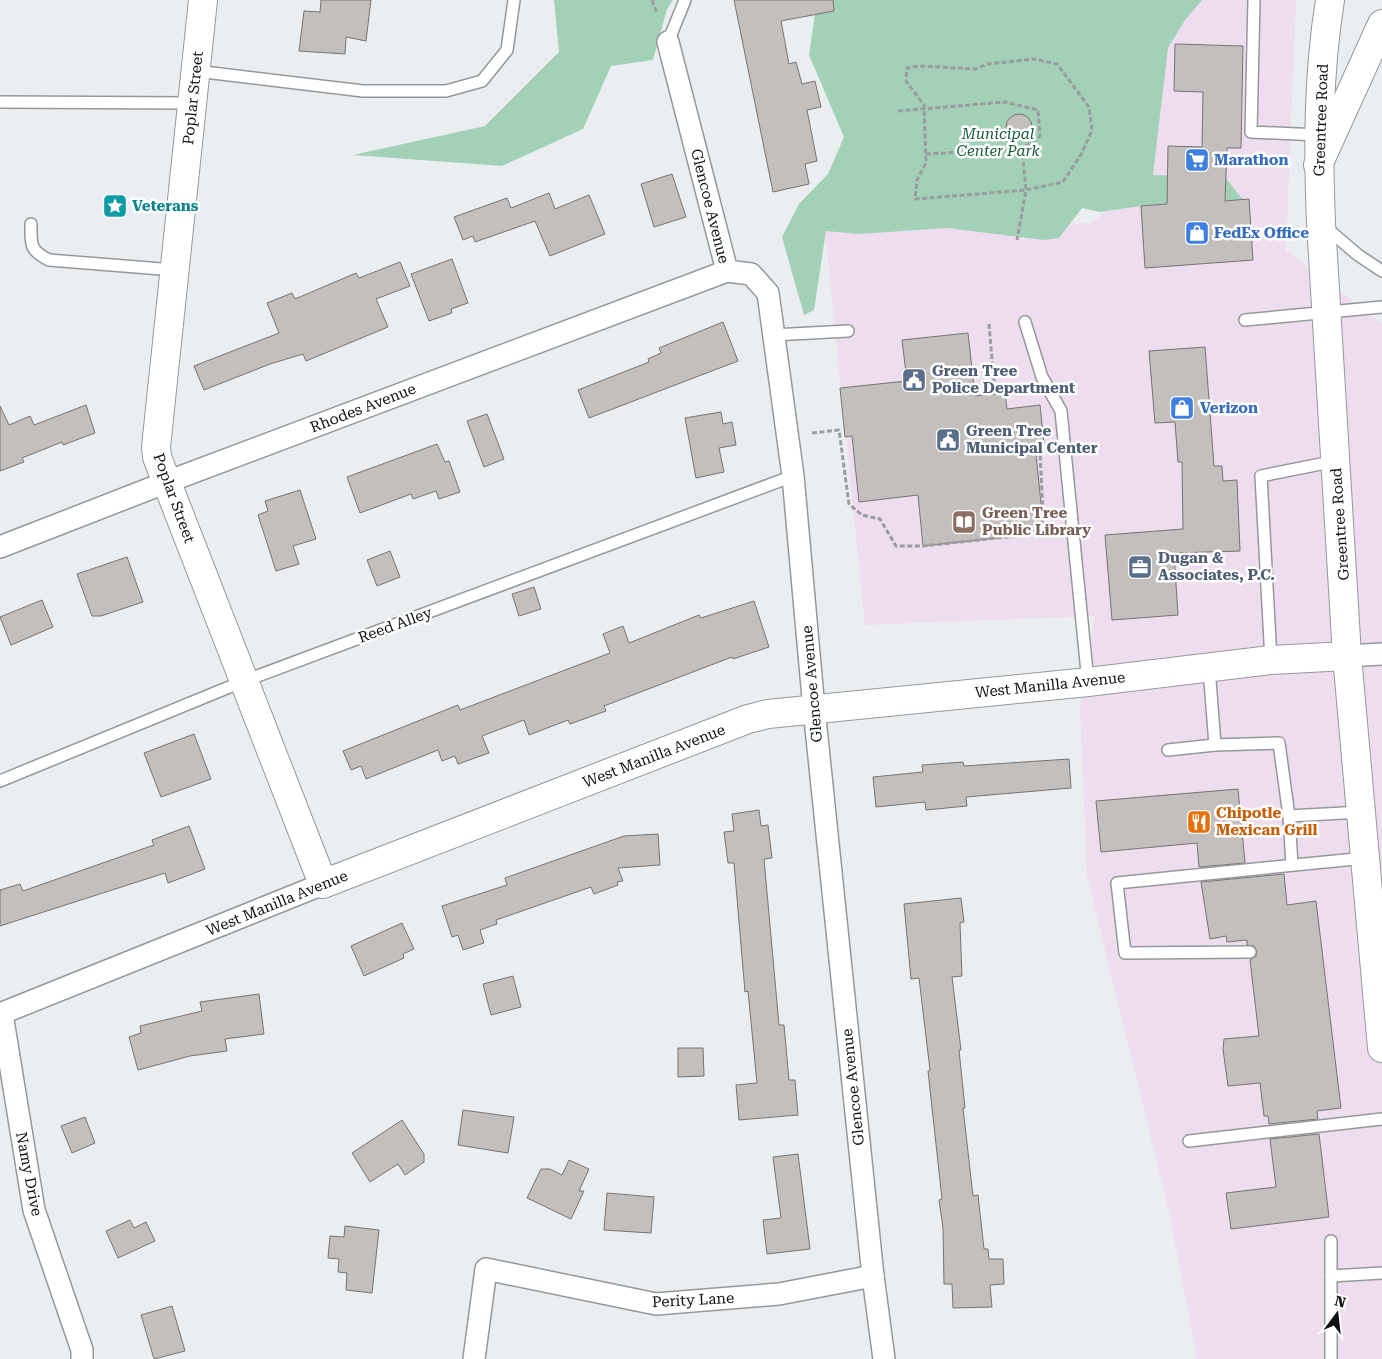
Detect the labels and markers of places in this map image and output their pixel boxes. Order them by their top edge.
supermarket icon: Marathon [1184,147,1210,173]
place label: Marathon [1214,151,1289,169]
place icon: Veterans [102,193,128,219]
place label: Veterans [132,197,199,215]
shop icon: FedEx Office [1184,220,1210,246]
place label: FedEx Office [1214,224,1309,242]
place label: Green Tree Police Department [932,362,1075,397]
public building icon: Green Tree Police Department [901,367,927,393]
shop icon: Verizon [1169,395,1195,421]
place label: Verizon [1200,399,1258,417]
place label: Green Tree Municipal Center [966,422,1098,457]
public building icon: Green Tree Municipal Center [935,427,961,453]
place label: Green Tree Public Library [982,504,1091,539]
library icon: Green Tree Public Library [951,509,977,535]
place label: Dugan & Associates, P.C. [1158,549,1275,584]
office icon: Dugan & Associates, P.C. [1127,554,1153,580]
place label: Chipotle Mexican Grill [1216,804,1317,839]
restaurant icon: Chipotle Mexican Grill [1186,809,1212,835]

